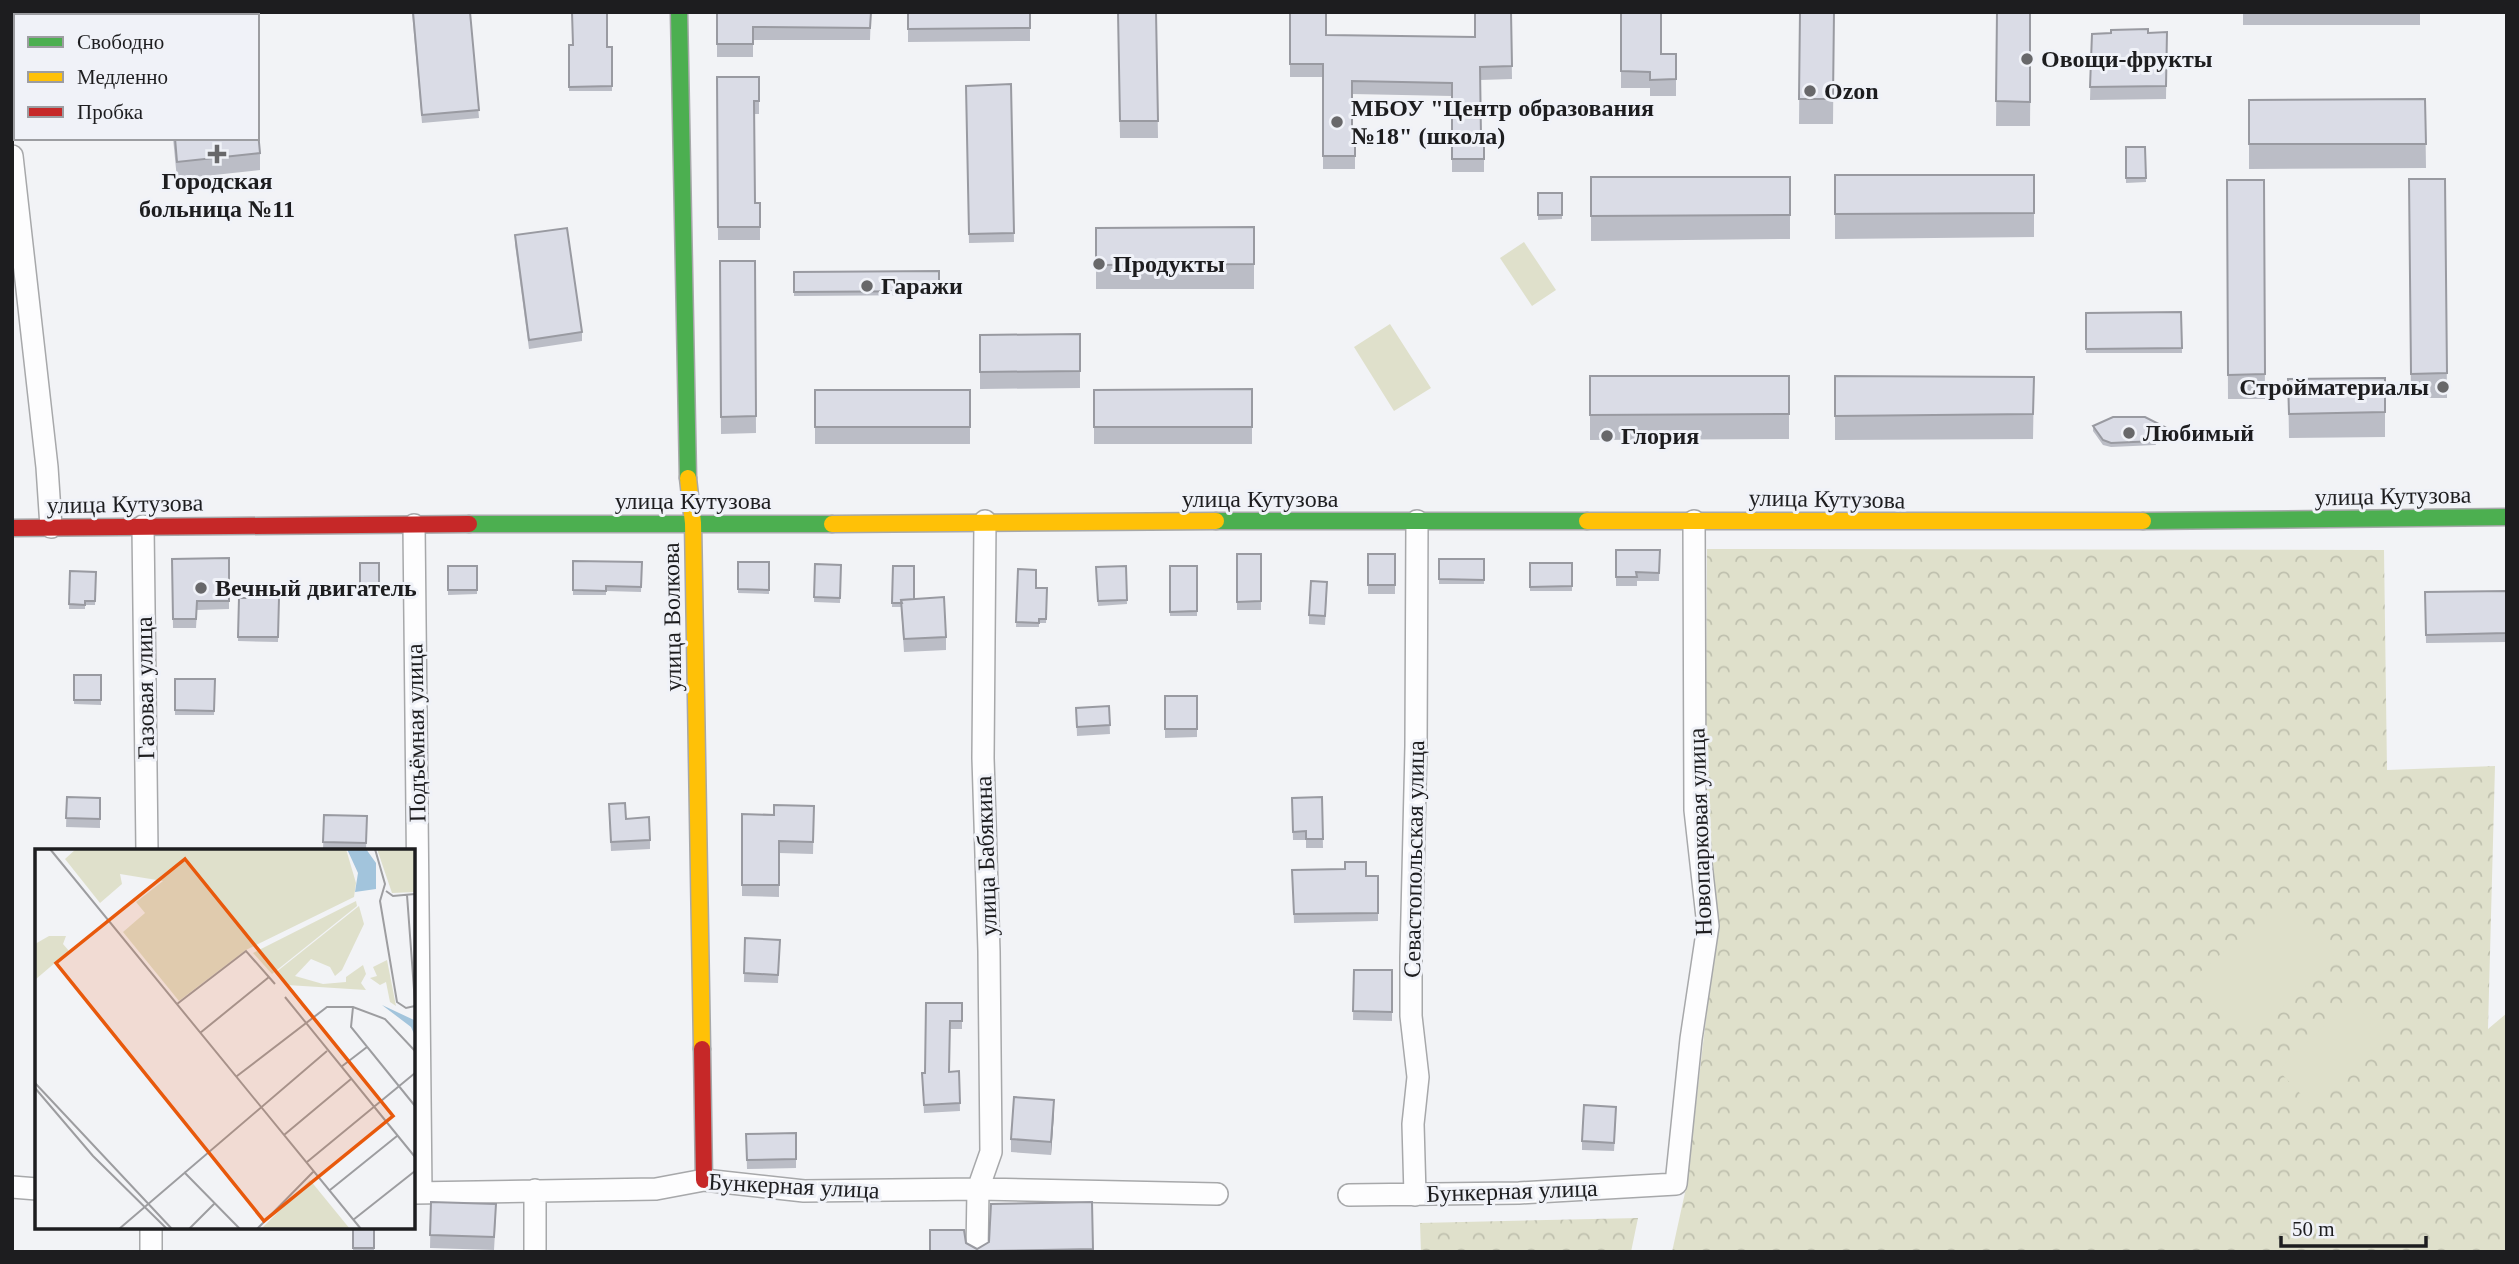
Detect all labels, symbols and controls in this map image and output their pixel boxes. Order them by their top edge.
legend [14,14,259,140]
text: Свободно [77,30,164,54]
place label: Овощи-фрукты [2041,46,2213,72]
marker: Овощи-фрукты [2019,51,2035,67]
text: Медленно [77,65,168,89]
place label: Ozon [1824,78,1879,104]
marker: Ozon [1802,83,1818,99]
place label: МБОУ "Центр образования №18" (школа) [1351,95,1654,149]
text: Пробка [77,100,144,124]
marker: МБОУ "Центр образования №18" (школа) [1329,114,1345,130]
marker: Городская больница №11 [207,144,227,164]
place label: Городская больница №11 [139,168,295,222]
place label: Продукты [1113,251,1225,277]
marker: Продукты [1091,256,1107,272]
place label: Гаражи [881,273,963,299]
marker: Гаражи [859,278,875,294]
place label: Стройматериалы [2239,374,2429,400]
marker: Стройматериалы [2435,379,2451,395]
place label: Любимый [2143,420,2254,446]
place label: Глория [1621,423,1699,449]
marker: Любимый [2121,425,2137,441]
marker: Глория [1599,428,1615,444]
street label: улица Кутузова [2314,482,2472,510]
street label: улица Кутузова [1748,485,1906,513]
street label: улица Кутузова [1182,486,1339,512]
street label: улица Кутузова [615,488,772,514]
street label: улица Кутузова [46,490,204,518]
street label: улица Волкова [658,542,686,692]
place label: Вечный двигатель [215,575,417,601]
marker: Вечный двигатель [193,580,209,596]
street label: Газовая улица [131,616,159,760]
street label: Подъёмная улица [401,643,431,823]
street label: Новопарковая улица [1683,727,1717,937]
street label: Севастопольская улица [1399,740,1429,978]
street label: улица Бабякина [970,775,1002,937]
inset map [35,849,415,1229]
street label: Бункерная улица [708,1169,881,1203]
street label: Бункерная улица [1426,1175,1599,1207]
scale bar [2281,1204,2426,1248]
text: 50 m [2292,1217,2335,1241]

